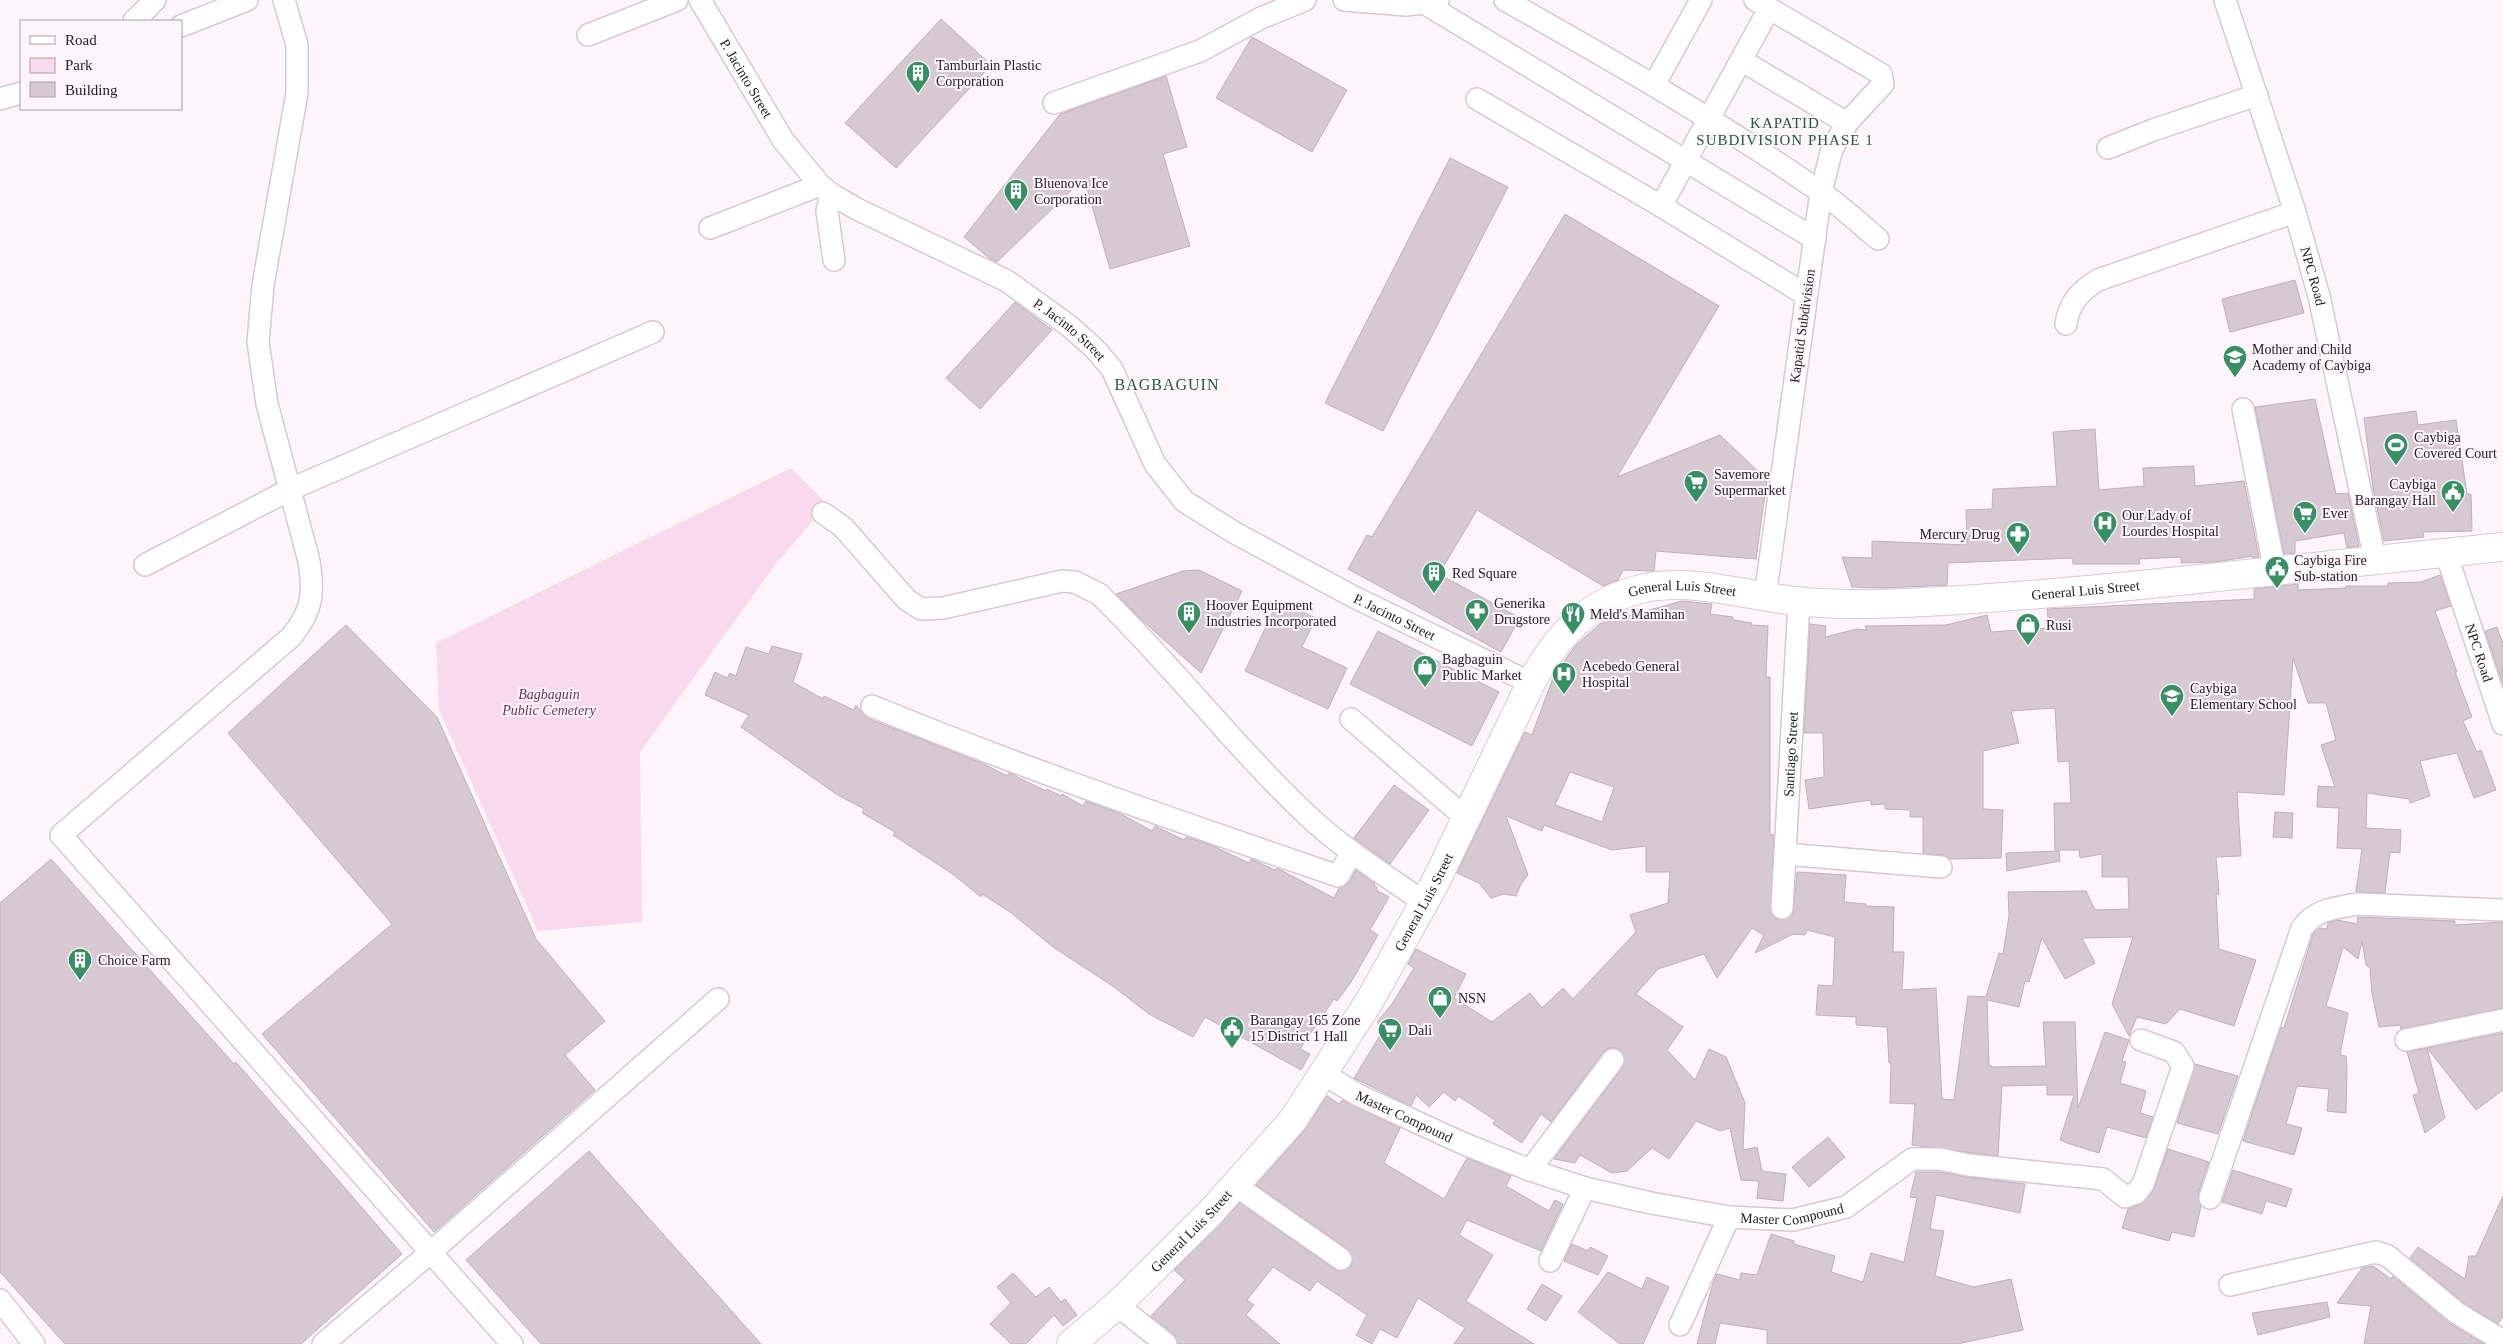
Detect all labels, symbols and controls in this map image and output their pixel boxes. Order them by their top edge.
legend [20,20,182,110]
text: Road [65,32,97,48]
street label: P. Jacinto Street [717,36,775,121]
text: Park [65,57,93,73]
place label: Tamburlain Plastic Corporation [936,58,1041,89]
building icon: Tamburlain Plastic Corporation [905,60,931,94]
text: Building [65,82,118,98]
district label: KAPATID SUBDIVISION PHASE 1 [1696,115,1874,148]
place label: Bluenova Ice Corporation [1034,176,1108,207]
building icon: Bluenova Ice Corporation [1003,178,1029,212]
street label: NPC Road [2297,245,2328,307]
street label: Kapatid Subdivision [1787,268,1818,384]
street label: P. Jacinto Street [1031,296,1108,364]
place label: Mother and Child Academy of Caybiga [2252,342,2372,373]
school or university icon: Mother and Child Academy of Caybiga [2222,344,2248,378]
district label: BAGBAGUIN [1115,376,1220,393]
place label: Caybiga Covered Court [2414,430,2497,461]
sports icon: Caybiga Covered Court [2383,432,2409,466]
place label: Savemore Supermarket [1714,467,1786,498]
supermarket icon: Savemore Supermarket [1683,469,1709,503]
place label: Caybiga Barangay Hall [2355,477,2437,508]
public building icon: Caybiga Barangay Hall [2440,479,2466,513]
supermarket icon: Ever [2292,500,2318,534]
place label: Ever [2322,506,2349,521]
place label: Our Lady of Lourdes Hospital [2122,508,2219,539]
hospital icon: Our Lady of Lourdes Hospital [2092,510,2118,544]
pharmacy icon: Mercury Drug [2005,521,2031,555]
place label: Mercury Drug [1920,527,2000,542]
place label: Caybiga Fire Sub-station [2294,553,2367,584]
public building icon: Caybiga Fire Sub-station [2264,555,2290,589]
building icon: Red Square [1421,560,1447,594]
place label: Red Square [1452,566,1517,581]
street label: General Luis Street [1626,578,1738,600]
street label: General Luis Street [2031,578,2141,603]
street label: P. Jacinto Street [1351,591,1438,643]
place label: Generika Drugstore [1494,596,1550,627]
place label: Hoover Equipment Industries Incorporated [1206,598,1336,629]
pharmacy icon: Generika Drugstore [1464,598,1490,632]
building icon: Hoover Equipment Industries Incorporated [1176,600,1202,634]
restaurant icon: Meld's Mamihan [1560,601,1586,635]
place label: Meld's Mamihan [1590,607,1685,622]
shop icon: Rusi [2015,612,2041,646]
place label: Rusi [2046,618,2072,633]
street label: NPC Road [2462,622,2495,684]
place label: Bagbaguin Public Market [1442,652,1522,683]
shop icon: Bagbaguin Public Market [1412,654,1438,688]
place label: Acebedo General Hospital [1582,659,1680,690]
hospital icon: Acebedo General Hospital [1551,661,1577,695]
place label: Caybiga Elementary School [2190,681,2297,712]
school or university icon: Caybiga Elementary School [2159,683,2185,717]
park label: Bagbaguin Public Cemetery [501,687,597,718]
street label: Santiago Street [1781,711,1801,797]
street label: General Luis Street [1392,851,1456,954]
building icon: Choice Farm [67,947,93,981]
place label: Choice Farm [98,953,171,968]
shop icon: NSN [1427,985,1453,1019]
place label: NSN [1458,991,1486,1006]
place label: Barangay 165 Zone 15 District 1 Hall [1250,1013,1360,1044]
public building icon: Barangay 165 Zone 15 District 1 Hall [1219,1015,1245,1049]
supermarket icon: Dali [1377,1017,1403,1051]
place label: Dali [1408,1023,1432,1038]
street label: Master Compound [1353,1088,1455,1146]
street label: General Luis Street [1148,1187,1235,1275]
street label: Master Compound [1740,1201,1845,1228]

